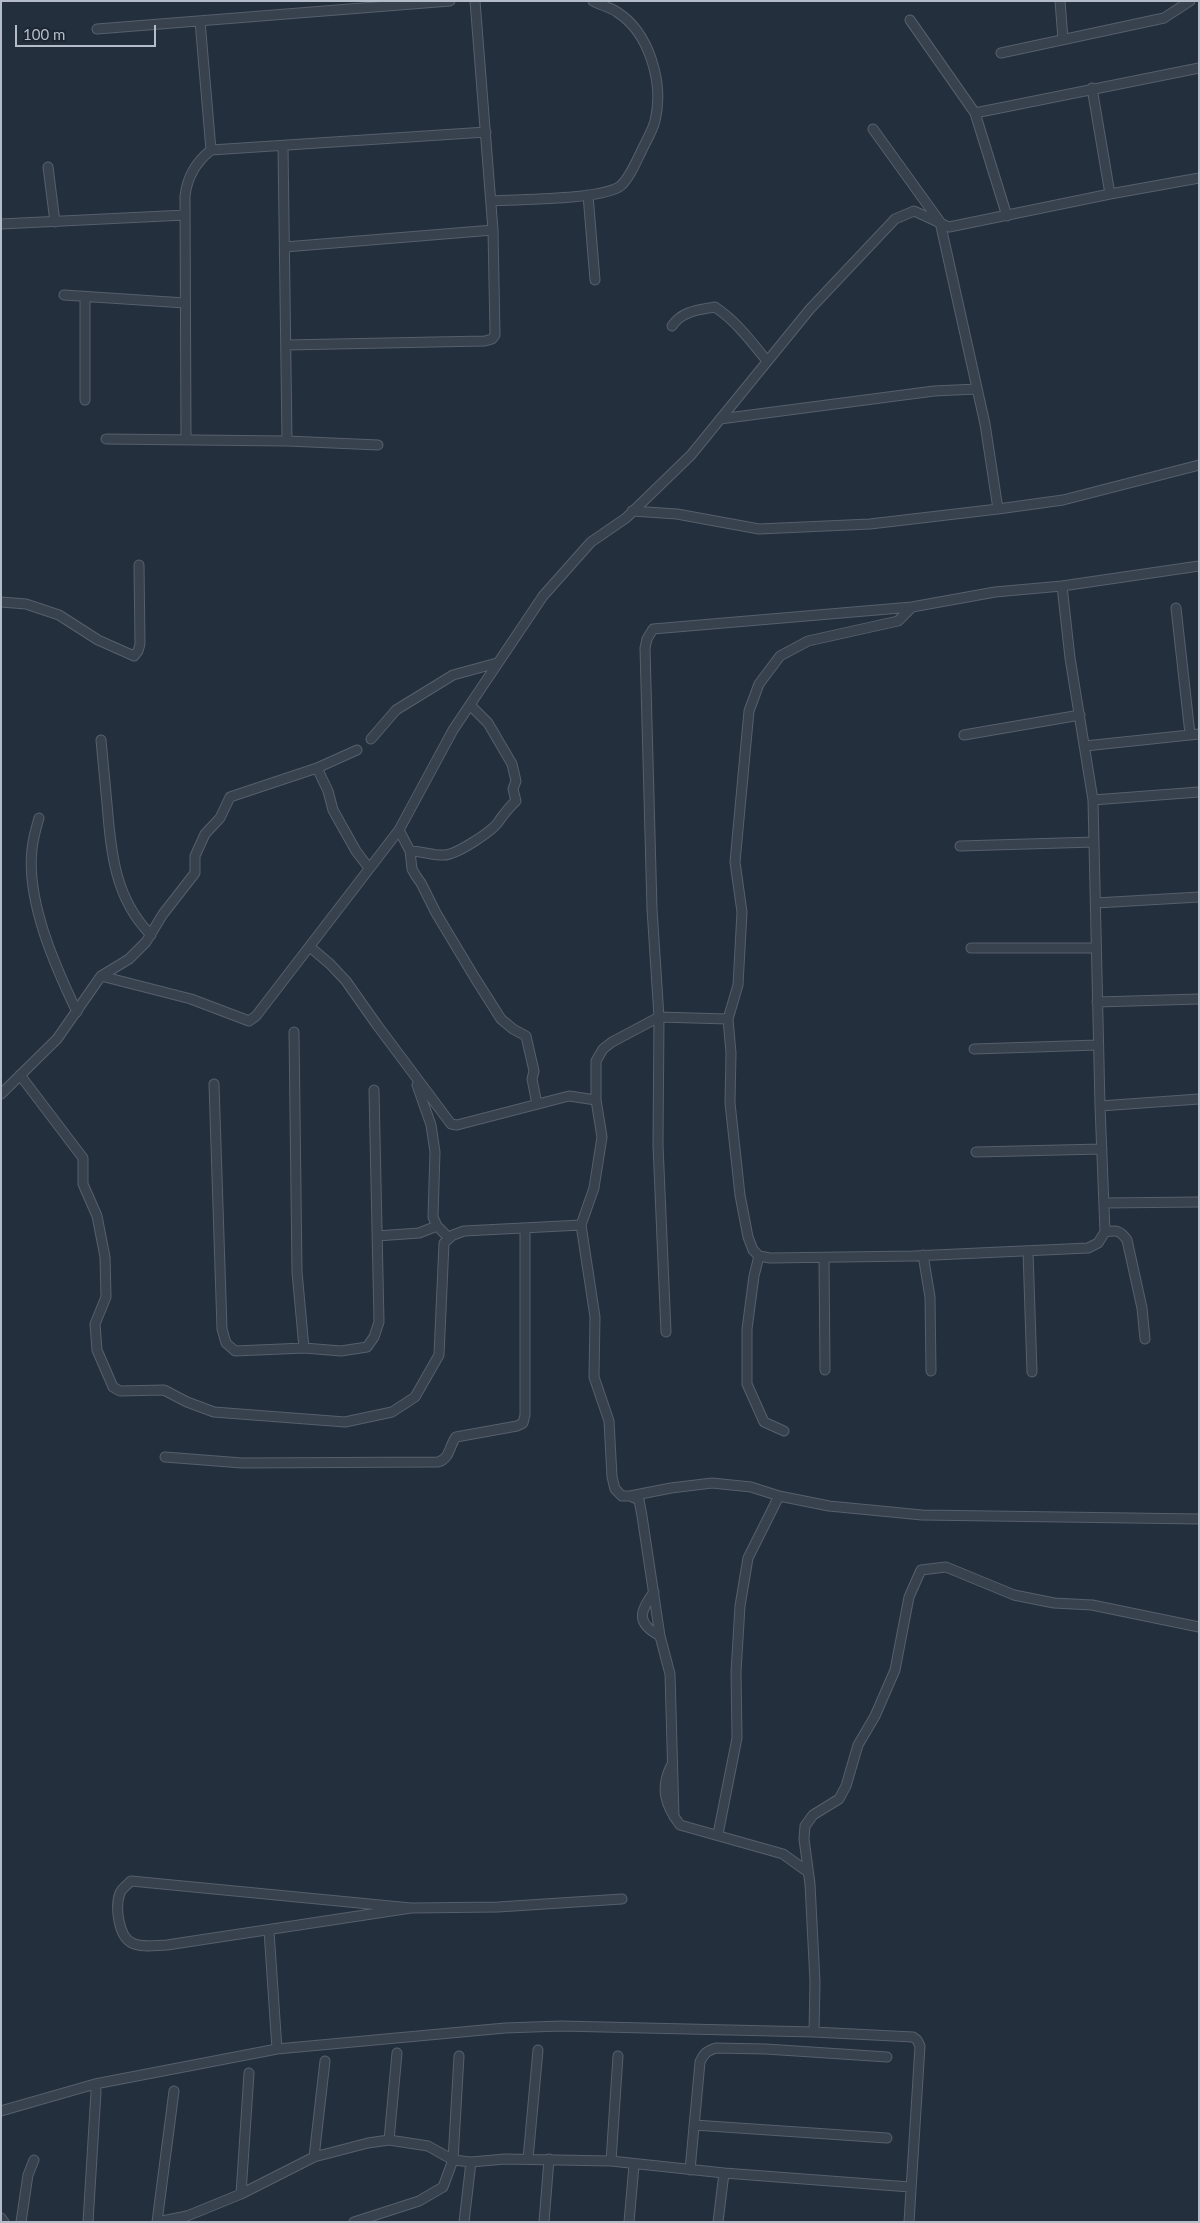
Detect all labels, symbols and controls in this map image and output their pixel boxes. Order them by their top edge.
scale bar [18,15,159,47]
text: 100 m [23,25,65,43]

